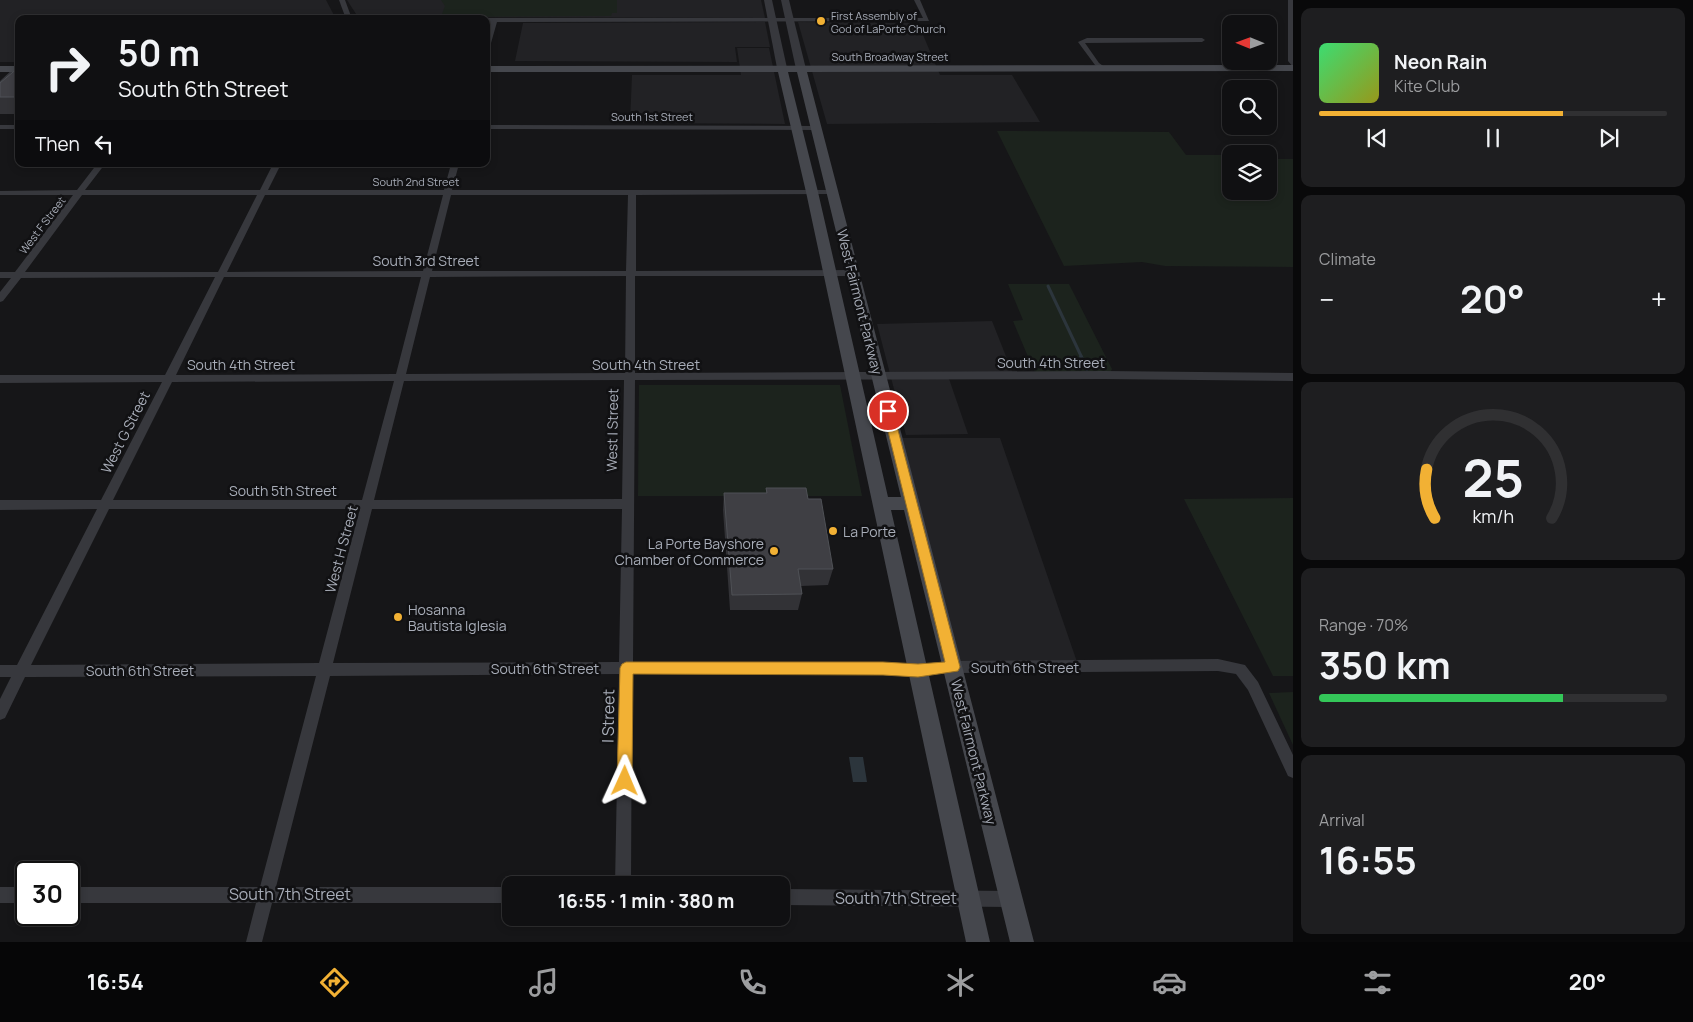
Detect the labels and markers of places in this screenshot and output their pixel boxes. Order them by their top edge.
place label: First Assembly of God of LaPorte Church [831,8,946,36]
marker: First Assembly of God of LaPorte Church [815,15,827,27]
pin [867,390,909,432]
place label: La Porte [843,522,896,541]
marker: La Porte [827,525,839,537]
place label: La Porte Bayshore Chamber of Commerce [615,534,764,569]
marker: La Porte Bayshore Chamber of Commerce [768,545,780,557]
place label: Hosanna Bautista Iglesia [408,600,507,635]
marker: Hosanna Bautista Iglesia [392,611,404,623]

